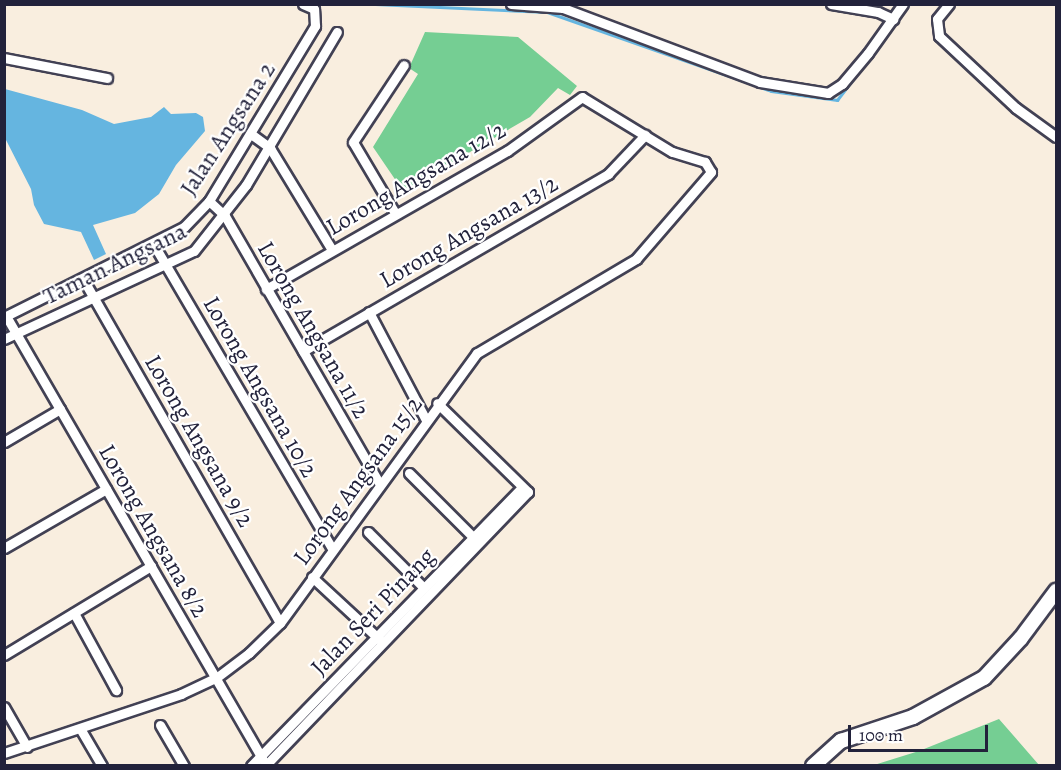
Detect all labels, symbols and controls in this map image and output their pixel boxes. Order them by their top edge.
street label: Jalan Angsana 2 [174,57,282,201]
street label: Lorong Angsana 12/2 [321,116,511,242]
street label: Lorong Angsana 13/2 [375,169,563,295]
street label: Taman Angsana [39,217,191,311]
street label: Lorong Angsana 11/2 [251,237,375,423]
street label: Lorong Angsana 10/2 [197,292,323,482]
street label: Lorong Angsana 9/2 [138,350,260,532]
street label: Lorong Angsana 15/2 [287,391,429,571]
street label: Lorong Angsana 8/2 [92,440,214,622]
street label: Jalan Seri Pinang [305,542,441,682]
scale bar [851,713,990,751]
text: 100 m [859,723,903,747]

